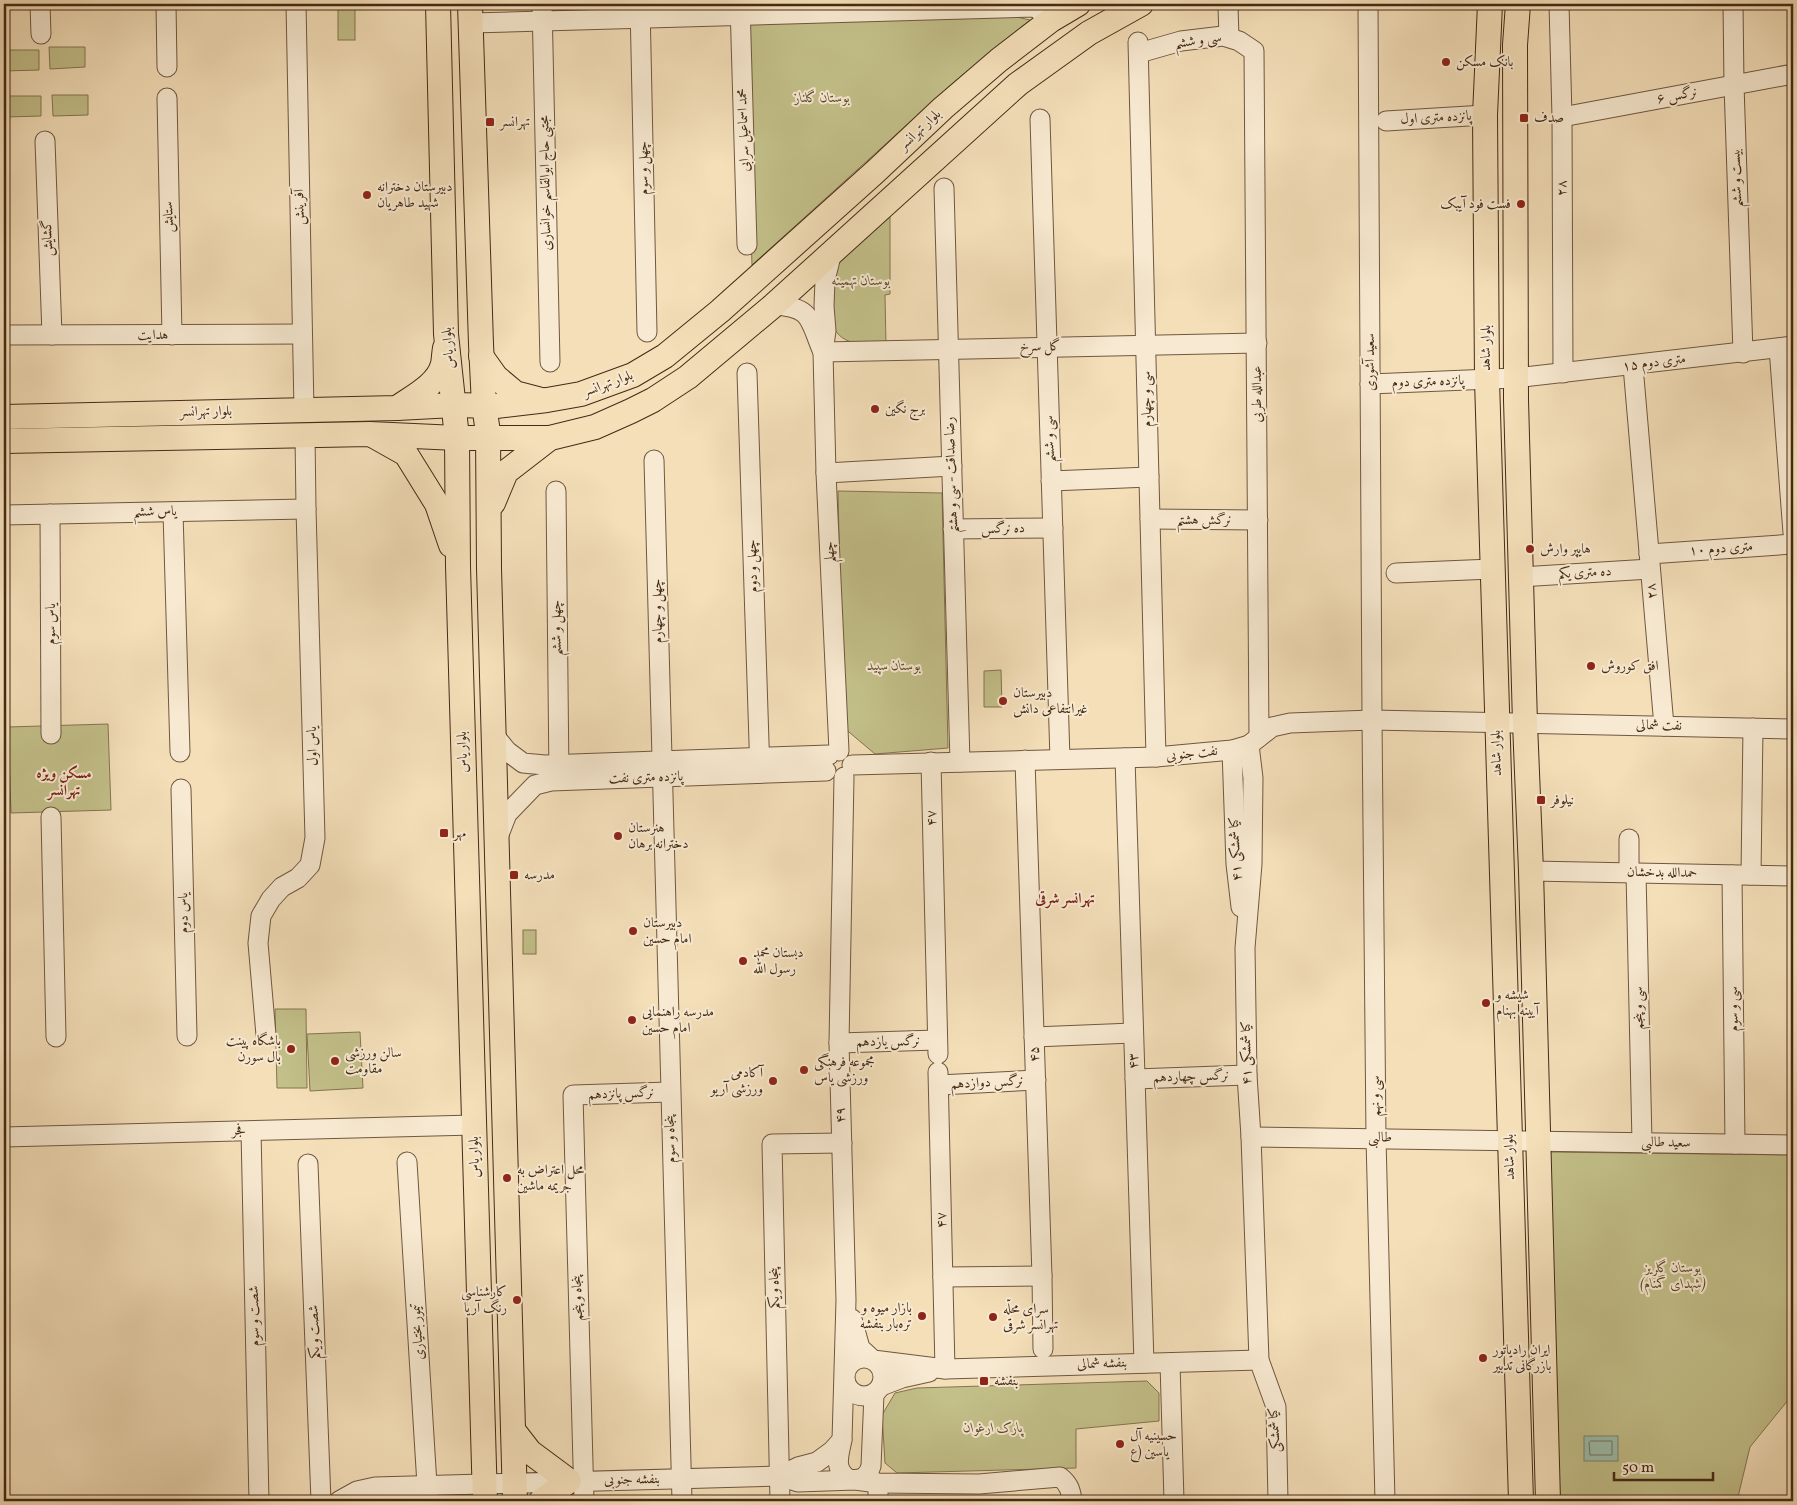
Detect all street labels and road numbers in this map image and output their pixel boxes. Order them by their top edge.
street label: سی و ششم [1173,28,1223,57]
street label: نرگس ۶ [1655,83,1699,109]
street label: محمد اسماعیل سرابی [733,88,755,172]
street label: بلوار تهرانسر [893,105,946,156]
street label: پانزده متری اول [1400,107,1474,129]
street label: مجتبی حاج ابوالقاسم خوانساری [535,115,560,251]
street label: چهل و سوم [634,141,656,195]
street label: بیست و ششم [1726,148,1751,208]
street label: ۲۸ [1553,180,1572,196]
street label: آفرینش [290,187,310,225]
street label: ستایش [159,201,179,233]
street label: گشایش [38,219,58,257]
street label: بلوار شاهد [1477,325,1496,371]
street label: هدایت [138,326,168,345]
street label: بلوار یاس [438,326,460,370]
street label: سعید آشوری [1361,333,1380,391]
street label: گل سرخ [1019,337,1061,359]
street label: ۱۵ متری دوم [1621,350,1687,378]
street label: بلوار تهرانسر [578,366,636,403]
street label: عبدالله طربی [1248,366,1267,422]
street label: سی و چهارم [1137,371,1159,427]
street label: پانزده متری دوم [1391,371,1466,395]
street label: بلوار تهرانسر [178,402,233,422]
street label: سی و ششم [1040,415,1063,463]
street label: رضا صداقت - سی و هشتم [940,416,967,534]
street label: یاس ششم [133,502,178,525]
street label: نرگش هشتم [1177,511,1231,533]
street label: ده نرگس [981,519,1025,539]
street label: ۱۰ متری دوم [1688,537,1754,563]
street label: چهل و دوم [743,539,765,593]
street label: چهلم [820,541,844,563]
street label: ده متری یکم [1558,562,1612,587]
street label: چهل و چهارم [648,578,670,643]
street label: ۲۸ [1642,582,1662,600]
street label: چهل و ششم [547,600,570,656]
street label: یاس سوم [42,602,63,645]
street label: نفت شمالی [1636,716,1683,736]
street label: یاس اول [303,725,323,766]
street label: بلوار شاهد [1487,729,1507,776]
street label: بلوار یاس [453,730,473,773]
street label: نفت جنوبی [1165,742,1219,766]
street label: پانزده متری نفت [608,767,685,789]
street label: ۴۷ [922,810,942,826]
street label: کیا شمشکی ۴۱ [1225,816,1247,882]
street label: حمدالله بدخشان [1627,863,1697,883]
street label: یاس دوم [174,891,196,934]
street label: سی و پنجم [1629,986,1652,1030]
street label: سی و سوم [1724,986,1746,1032]
street label: ۴۱ کیا شمشکی [1237,1021,1257,1085]
street label: نرگس یازدهم [856,1032,920,1055]
street label: ۴۵ [1025,1045,1045,1063]
street label: ۴۳ [1124,1052,1144,1070]
street label: نرگس چهاردهم [1153,1066,1229,1091]
street label: نرگس دوازدهم [950,1072,1024,1097]
street label: سی و نهم [1366,1075,1389,1117]
street label: نرگس پانزدهم [588,1083,654,1108]
street label: ۴۹ [831,1106,851,1124]
street label: پنجاه و سوم [661,1113,683,1163]
street label: فجر [230,1121,246,1141]
street label: طالبی [1368,1128,1392,1149]
street label: بلوار شاهد [1500,1133,1520,1180]
street label: سعید طالبی [1641,1133,1691,1154]
street label: بلوار یاس [465,1135,485,1178]
street label: ۴۷ [932,1212,952,1228]
street label: پنجاه و یکم [765,1265,788,1309]
street label: پنجاه و پنجم [568,1273,591,1321]
street label: شصت و سوم [245,1285,267,1347]
street label: تیمور بختیاری [407,1303,429,1360]
street label: شصت و یکم [305,1305,328,1359]
street label: بنفشه شمالی [1077,1354,1127,1374]
street label: کیا شمشکی [1264,1407,1286,1453]
street label: بنفشه جنوبی [604,1470,660,1490]

